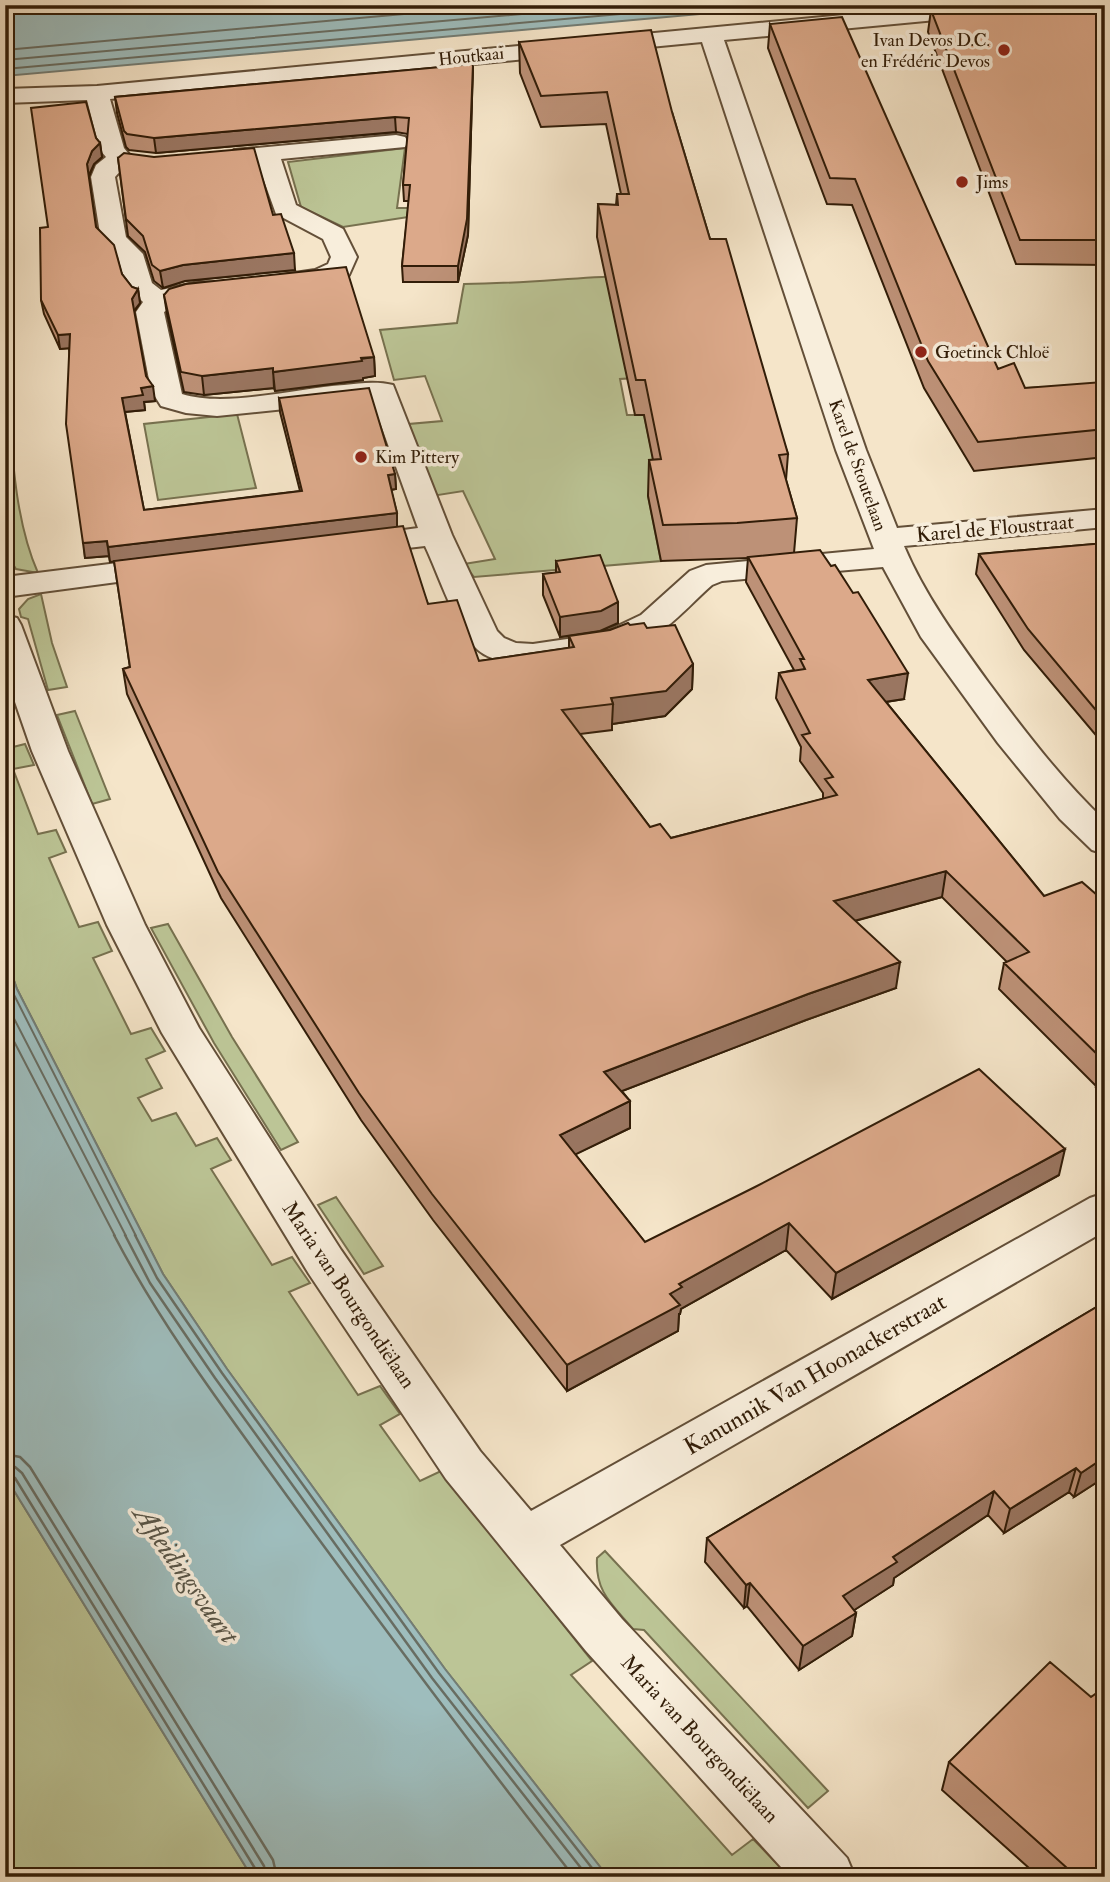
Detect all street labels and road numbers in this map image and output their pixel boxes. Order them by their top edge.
street label: Houtkaai [437,42,505,71]
street label: Karel de Stoutelaan [823,396,892,534]
street label: Karel de Floustraat [915,508,1075,549]
street label: Maria van Bourgondiëlaan [276,1197,421,1394]
street label: Kanunnik Van Hoonackerstraat [678,1286,952,1462]
street label: Maria van Bourgondiëlaan [615,1650,785,1829]

